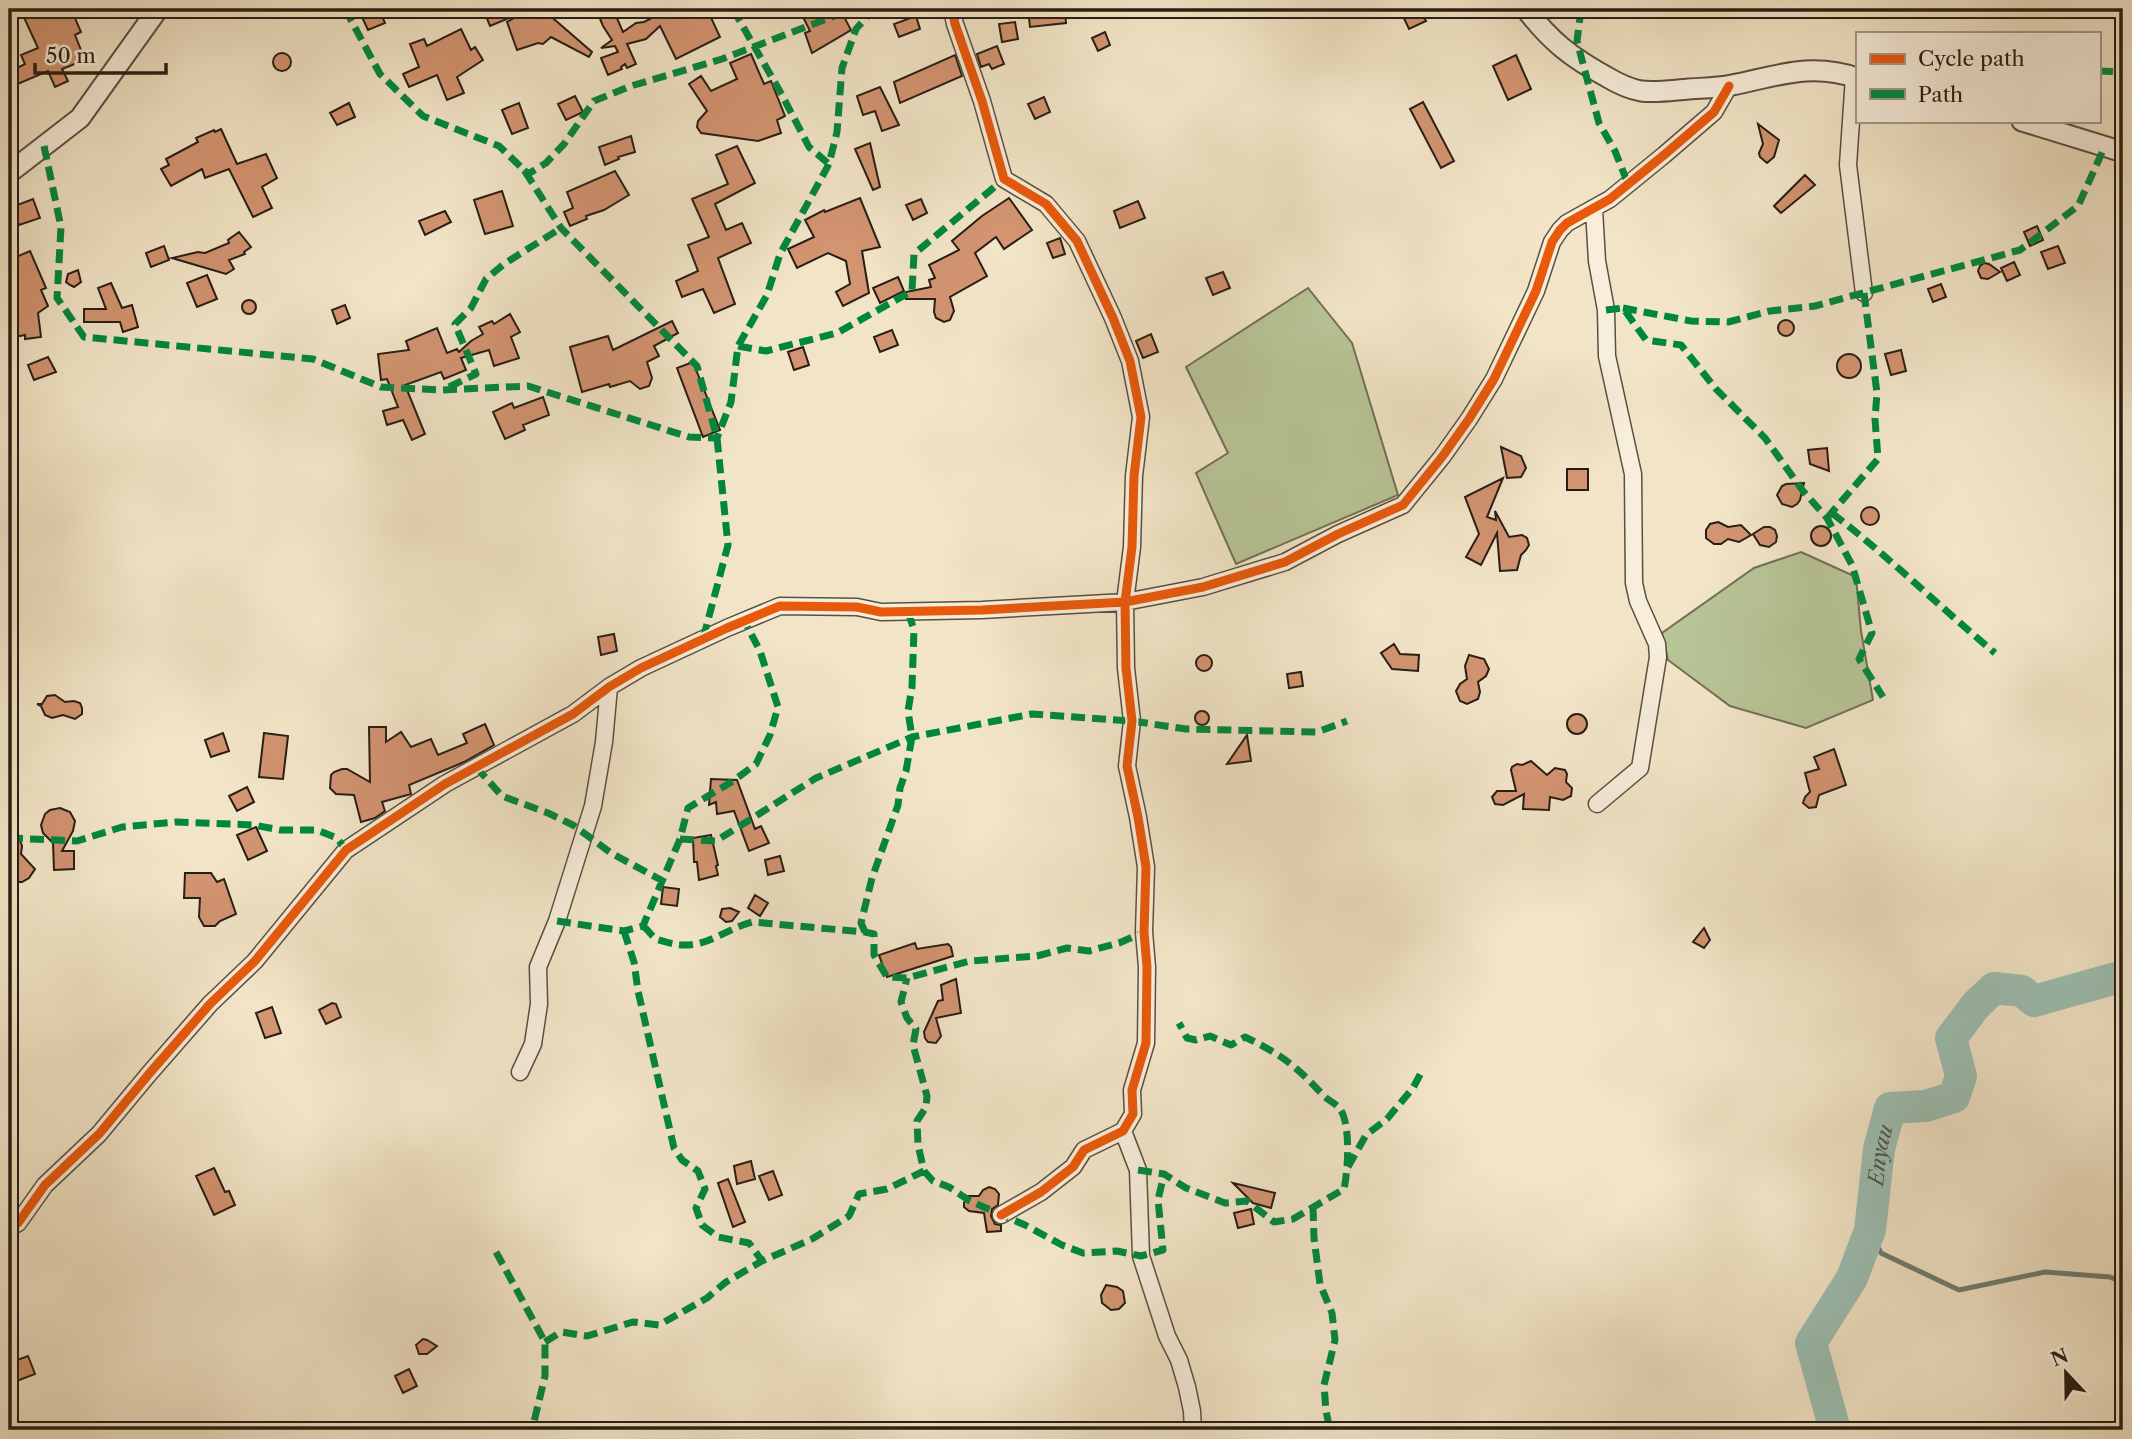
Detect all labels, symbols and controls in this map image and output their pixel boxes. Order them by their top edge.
scale bar [35,32,166,76]
legend [1856,32,2100,122]
text: 50 m [46,43,96,68]
text: Cycle path [1918,46,2025,71]
text: Path [1918,82,1963,107]
water label: Enyau [1862,1121,1898,1189]
north arrow [2030,1338,2100,1408]
text: N [2048,1344,2072,1371]

